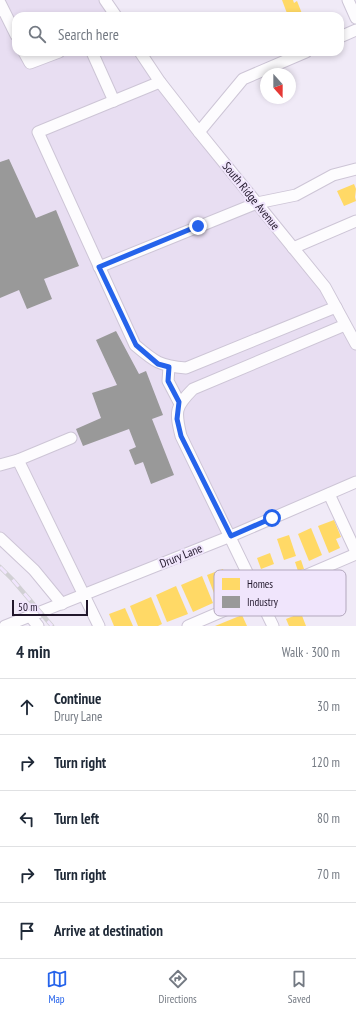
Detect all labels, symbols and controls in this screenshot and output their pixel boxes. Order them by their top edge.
search box [12,12,344,56]
icon: search [26,23,48,45]
text: Search here [58,25,119,44]
north arrow [260,68,296,104]
street label: South Ridge Avenue [219,159,283,233]
route end [189,217,207,235]
route start [263,509,281,527]
street label: Drury Lane [157,540,204,571]
legend [214,570,346,616]
text: Homes [247,577,273,591]
text: Industry [247,595,279,609]
scale bar [12,598,88,617]
text: 50 m [18,600,37,614]
text: 4 min [16,641,50,663]
text: Walk · 300 m [282,644,340,661]
text: Continue [54,689,101,708]
icon: ahead [16,696,38,718]
text: 30 m [317,698,340,715]
text: Drury Lane [54,708,102,725]
icon: right [16,752,38,774]
text: Turn right [54,753,106,772]
text: 120 m [311,754,340,771]
icon: left [16,808,38,830]
text: Turn left [54,809,99,828]
text: 80 m [317,810,340,827]
icon: right [16,864,38,886]
text: Turn right [54,865,106,884]
text: 70 m [317,866,340,883]
icon: arrive [16,920,38,942]
text: Arrive at destination [54,921,163,940]
tab: Map [46,968,68,1006]
tab: Directions [159,968,197,1006]
tab: Saved [288,968,310,1006]

